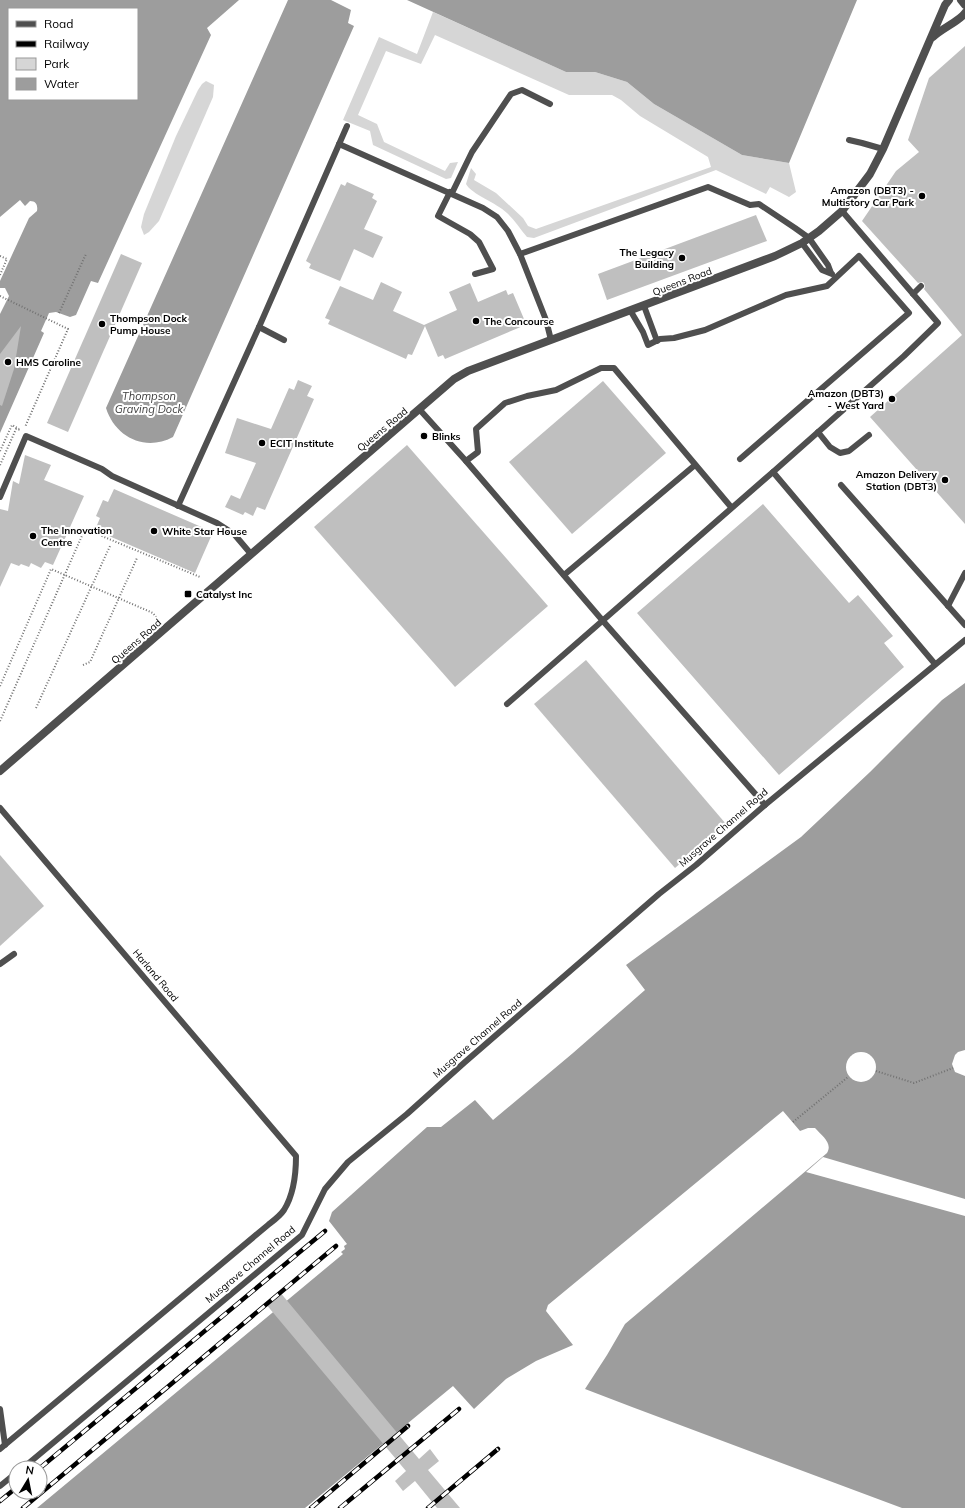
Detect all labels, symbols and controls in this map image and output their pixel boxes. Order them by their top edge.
legend [8,8,138,100]
text: Road [44,16,73,31]
text: Railway [44,36,90,51]
text: Park [44,56,70,71]
text: Water [44,76,80,91]
place label: Amazon (DBT3) - Multistory Car Park [822,184,914,209]
marker: Amazon (DBT3) - Multistory Car Park [917,191,927,201]
place label: The Legacy Building [620,246,675,271]
marker: The Legacy Building [677,253,687,263]
street label: Queens Road [651,264,714,299]
place label: Thompson Dock Pump House [110,312,188,337]
place label: The Concourse [484,315,555,328]
marker: The Concourse [471,316,481,326]
marker: Thompson Dock Pump House [97,319,107,329]
place label: HMS Caroline [16,356,82,369]
marker: HMS Caroline [3,357,13,367]
place label: Amazon (DBT3) - West Yard [808,387,884,412]
water label: Thompson Graving Dock [115,389,184,416]
marker: Amazon (DBT3) - West Yard [887,394,897,404]
street label: Queens Road [354,404,410,454]
place label: Blinks [432,430,461,443]
marker: Blinks [419,431,429,441]
place label: ECIT Institute [270,437,334,450]
marker: ECIT Institute [257,438,267,448]
place label: Amazon Delivery Station (DBT3) [856,468,938,493]
marker: Amazon Delivery Station (DBT3) [940,475,950,485]
place label: The Innovation Centre [41,524,112,549]
place label: White Star House [162,525,247,538]
marker: White Star House [149,526,159,536]
marker: The Innovation Centre [28,531,38,541]
place label: Catalyst Inc [196,588,252,601]
marker: Catalyst Inc [183,589,193,599]
street label: Queens Road [109,616,164,667]
street label: Musgrave Channel Road [676,785,770,870]
street label: Harland Road [130,946,181,1004]
street label: Musgrave Channel Road [430,996,524,1081]
street label: Musgrave Channel Road [203,1223,298,1306]
north arrow [8,1460,48,1500]
text: N [24,1463,35,1478]

